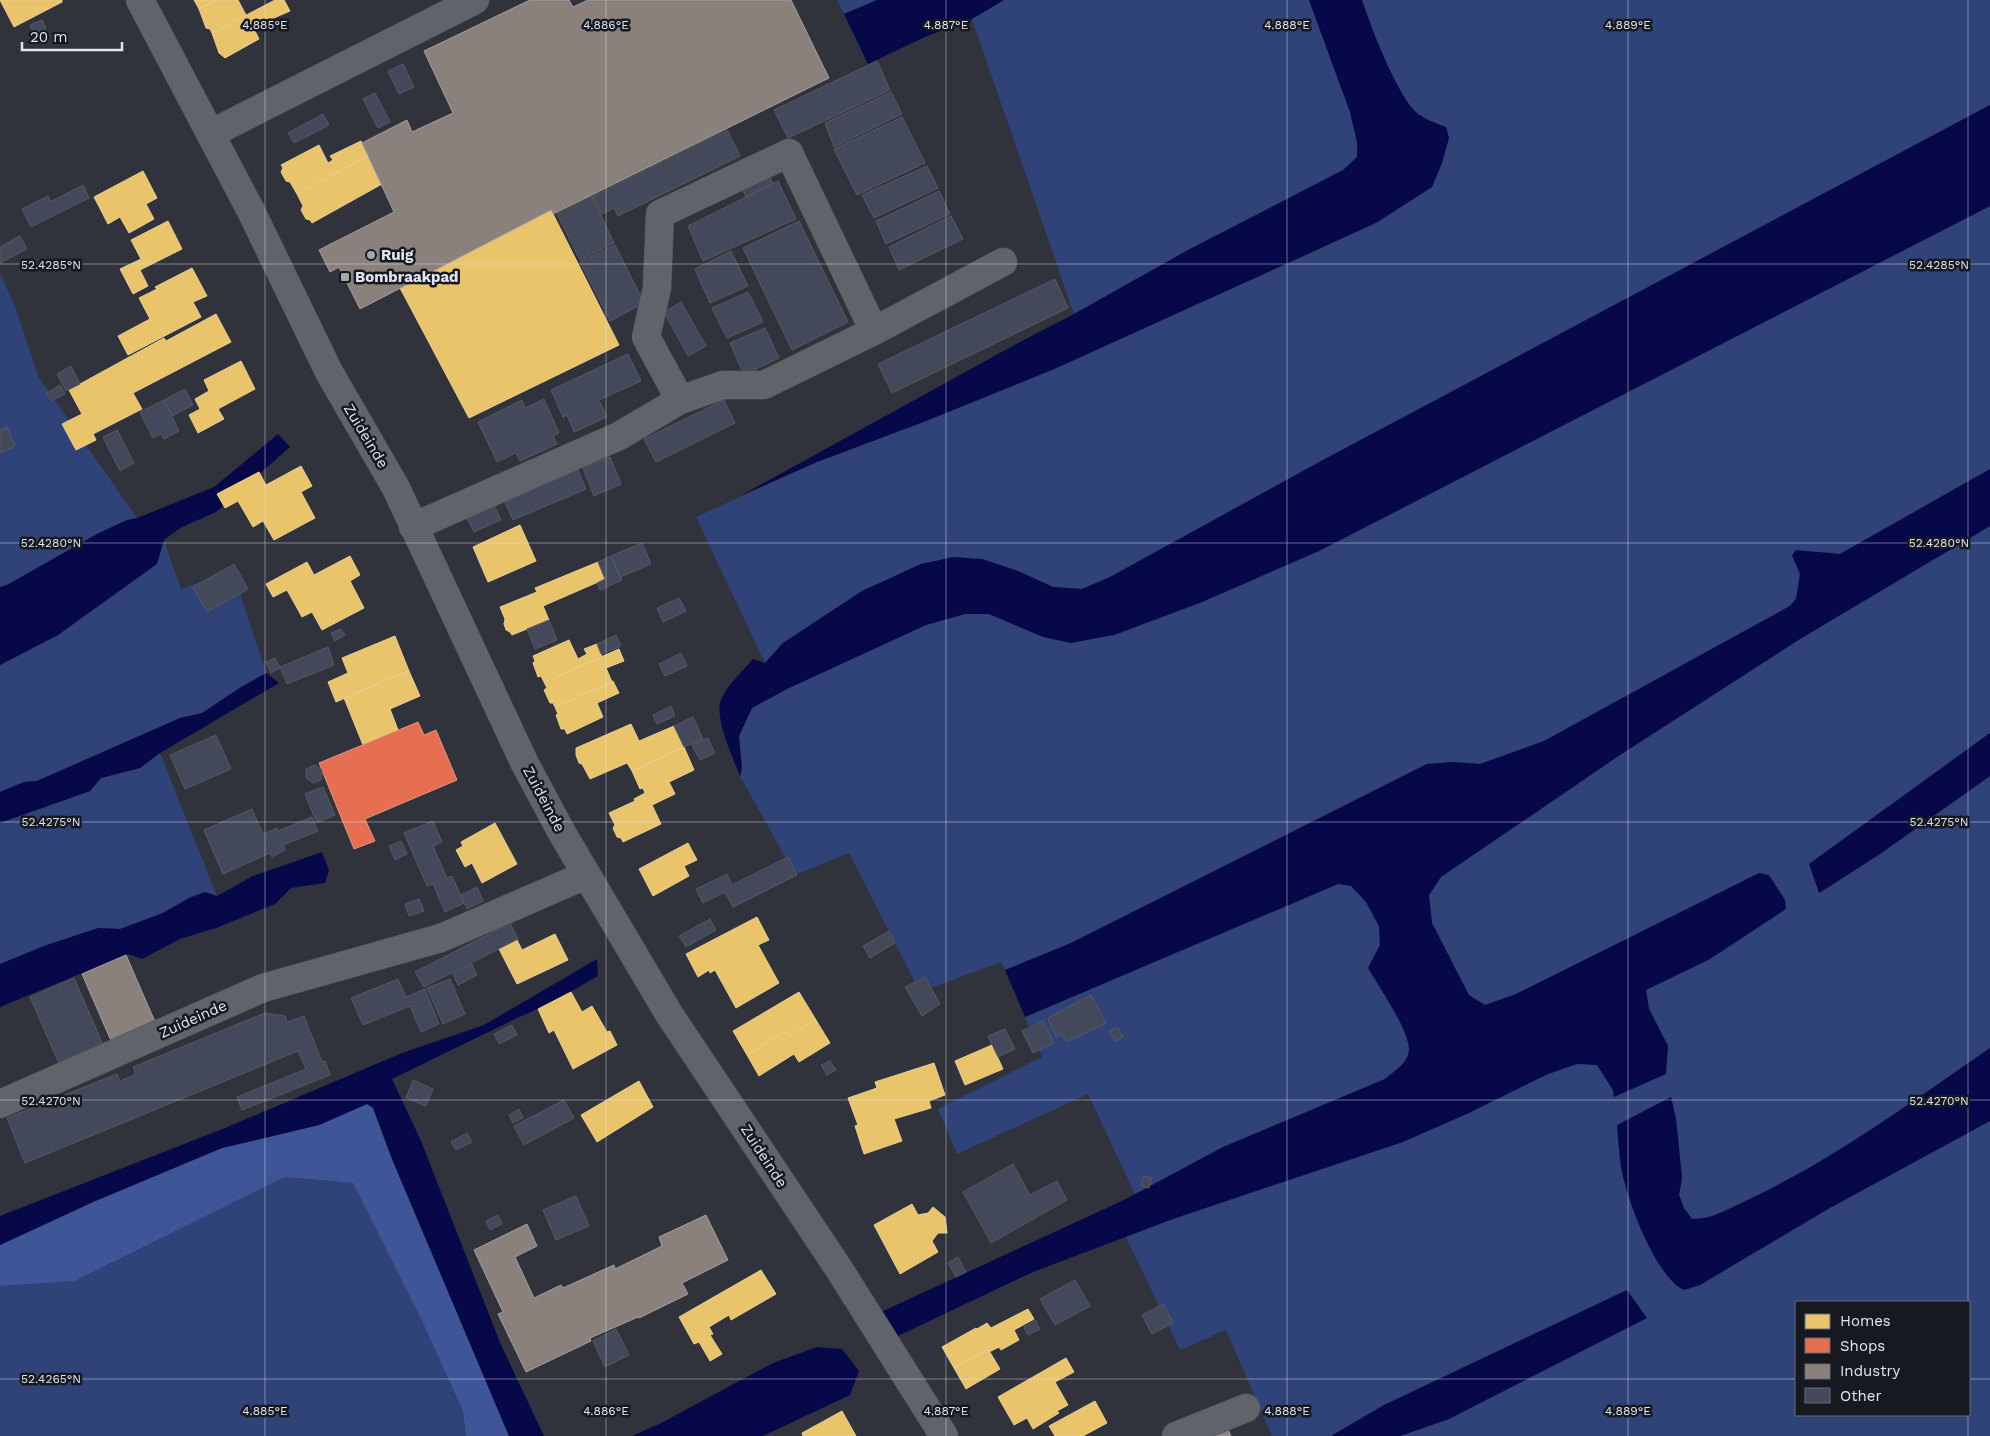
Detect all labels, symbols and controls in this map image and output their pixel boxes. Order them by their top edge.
text: 4.885°E [242,18,288,32]
text: 4.886°E [583,18,629,32]
text: 4.887°E [924,18,969,32]
text: 4.888°E [1264,18,1310,32]
text: 4.889°E [1605,18,1651,32]
scale bar [22,20,122,52]
text: 20 m [30,28,68,46]
place label: Ruig [381,246,414,264]
marker: Ruig [365,249,377,261]
text: 52.4285°N [21,258,81,272]
text: 52.4285°N [1909,258,1969,272]
place label: Bombraakpad [355,268,458,286]
marker: Bombraakpad [339,271,351,283]
street label: Zuideinde [340,401,392,471]
text: 52.4280°N [21,536,81,550]
text: 52.4280°N [1909,536,1969,550]
street label: Zuideinde [519,763,569,835]
text: 52.4275°N [21,815,81,829]
text: 52.4275°N [1909,815,1969,829]
street label: Zuideinde [157,996,229,1042]
text: 52.4270°N [21,1094,81,1108]
text: 52.4270°N [1909,1094,1969,1108]
street label: Zuideinde [737,1121,791,1191]
legend [1795,1301,1970,1416]
text: Homes [1840,1312,1891,1330]
text: Shops [1840,1337,1885,1355]
text: Industry [1840,1362,1901,1380]
text: 52.4265°N [21,1372,81,1386]
text: Other [1840,1387,1882,1405]
text: 4.885°E [242,1404,288,1418]
text: 4.886°E [583,1404,629,1418]
text: 4.887°E [924,1404,969,1418]
text: 4.888°E [1264,1404,1310,1418]
text: 4.889°E [1605,1404,1651,1418]

